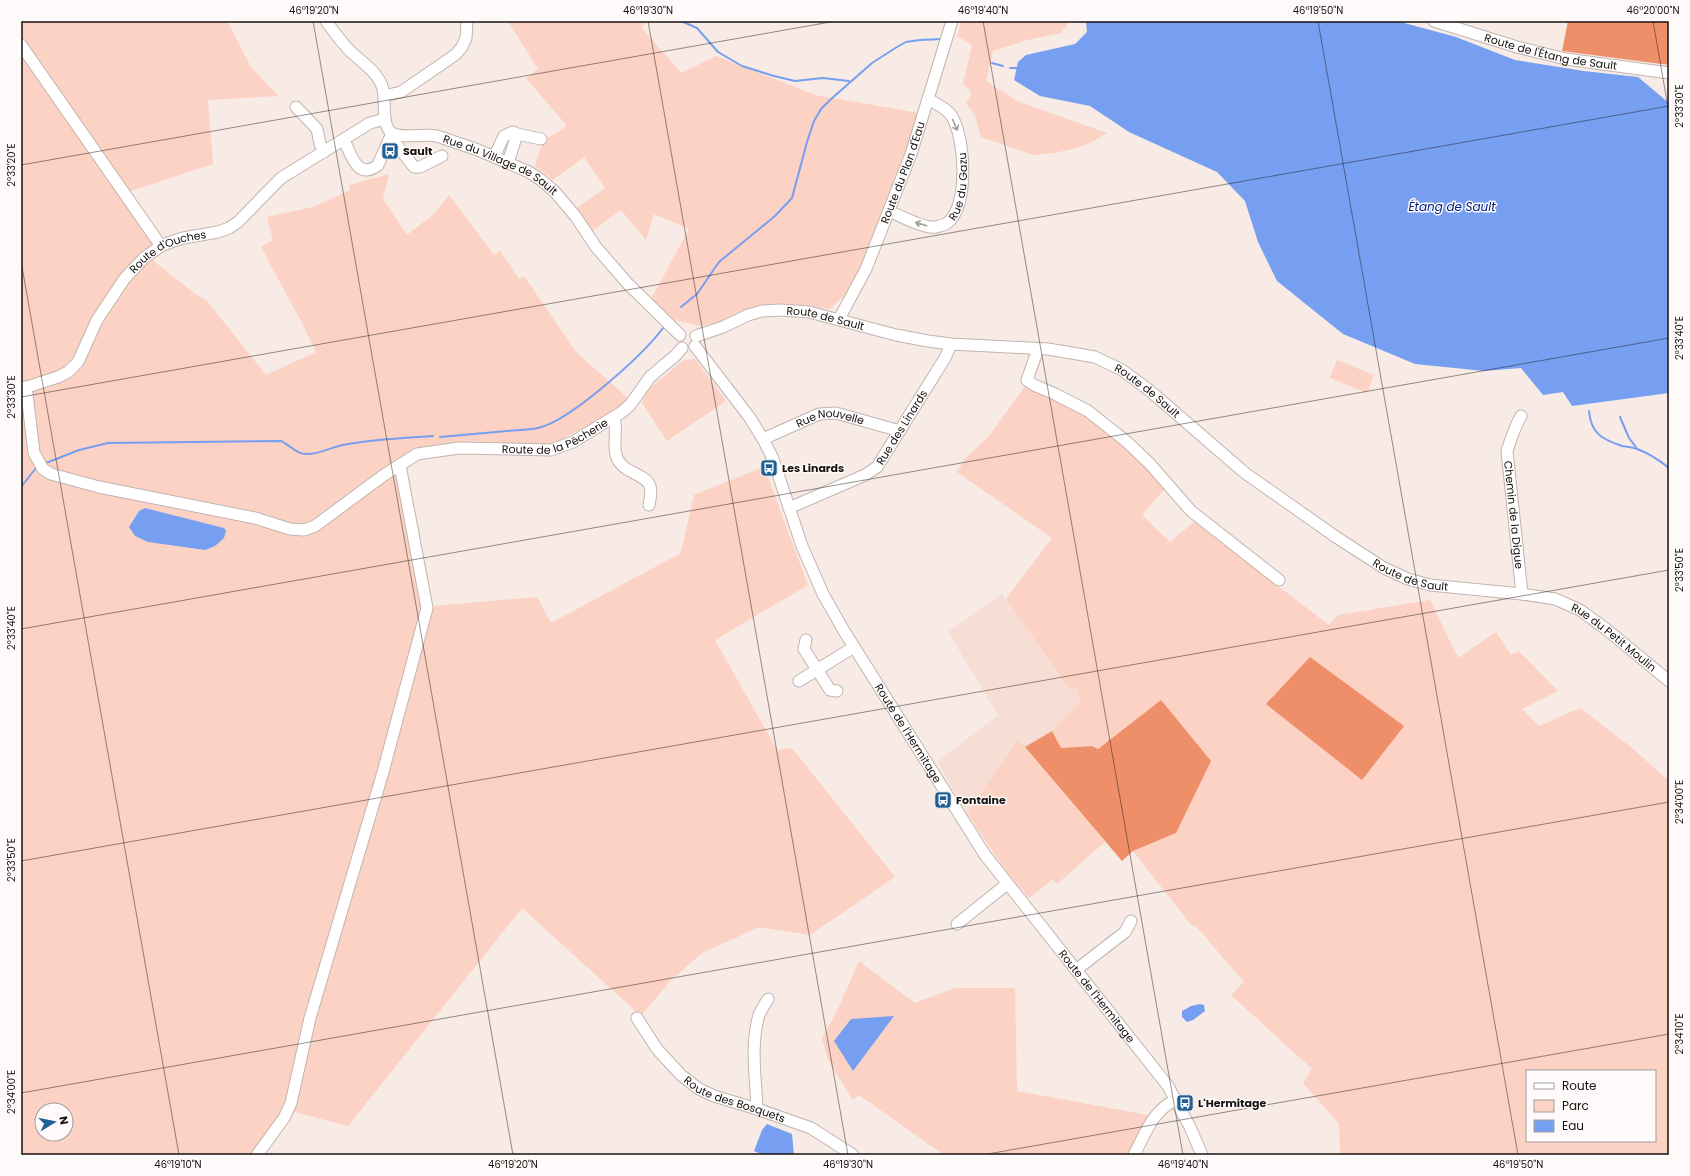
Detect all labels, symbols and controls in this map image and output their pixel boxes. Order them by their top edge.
text: 46°19'20"N [289,3,339,18]
text: 46°19'30"N [623,3,673,18]
text: 46°19'40"N [958,3,1008,18]
text: 46°19'50"N [1293,3,1343,18]
text: 46°20'00"N [1627,3,1679,18]
street label: Route de l'Étang de Sault [1482,29,1618,74]
text: 2°33'30"E [1672,84,1687,128]
one-way arrow [952,119,960,131]
street label: Route du Plan d'Eau [876,120,929,226]
street label: Rue du Village de Sault [441,131,561,199]
bus stop icon: Sault [380,141,400,161]
text: 2°33'20"E [4,143,19,187]
place label: Sault [403,143,433,159]
street label: Rue du Gazu [945,152,971,224]
water label: Étang de Sault [1408,198,1496,215]
one-way arrow [915,220,928,227]
street label: Route d'Ouches [126,226,208,277]
street label: Route de Sault [786,302,866,334]
text: 2°33'40"E [1672,316,1687,360]
street label: Route de Sault [1112,360,1184,421]
text: 2°33'30"E [4,375,19,419]
street label: Rue des Linards [872,387,931,468]
street label: Rue Nouvelle [793,404,866,431]
street label: Route de la Pêcherie [502,414,611,458]
bus stop icon: Les Linards [759,458,779,478]
place label: Les Linards [782,460,844,476]
street label: Chemin de la Digue [1500,460,1527,570]
text: 2°33'50"E [1672,548,1687,592]
street label: Route de Sault [1370,555,1449,595]
street label: Rue du Petit Moulin [1569,599,1660,675]
text: 2°33'40"E [4,606,19,650]
street label: Route de l'Hermitage [871,680,946,786]
text: 2°34'00"E [1672,780,1687,824]
bus stop icon: Fontaine [933,790,953,810]
place label: Fontaine [956,792,1006,808]
text: 2°33'50"E [4,838,19,882]
street label: Route de l'Hermitage [1055,946,1139,1046]
text: 2°34'10"E [1672,1013,1687,1055]
text: 2°34'00"E [4,1070,19,1114]
legend [1526,1070,1656,1142]
street label: Route des Bosquets [681,1072,788,1126]
text: Route [1562,1077,1596,1094]
bus stop icon: L'Hermitage [1175,1093,1195,1113]
place label: L'Hermitage [1198,1095,1267,1111]
text: Parc [1562,1097,1589,1114]
north arrow [34,1102,74,1142]
text: N [55,1115,72,1126]
text: Eau [1562,1117,1584,1134]
text: 46°19'10"N [154,1157,202,1172]
text: 46°19'20"N [488,1157,538,1172]
text: 46°19'30"N [823,1157,873,1172]
text: 46°19'40"N [1158,1157,1208,1172]
text: 46°19'50"N [1493,1157,1543,1172]

